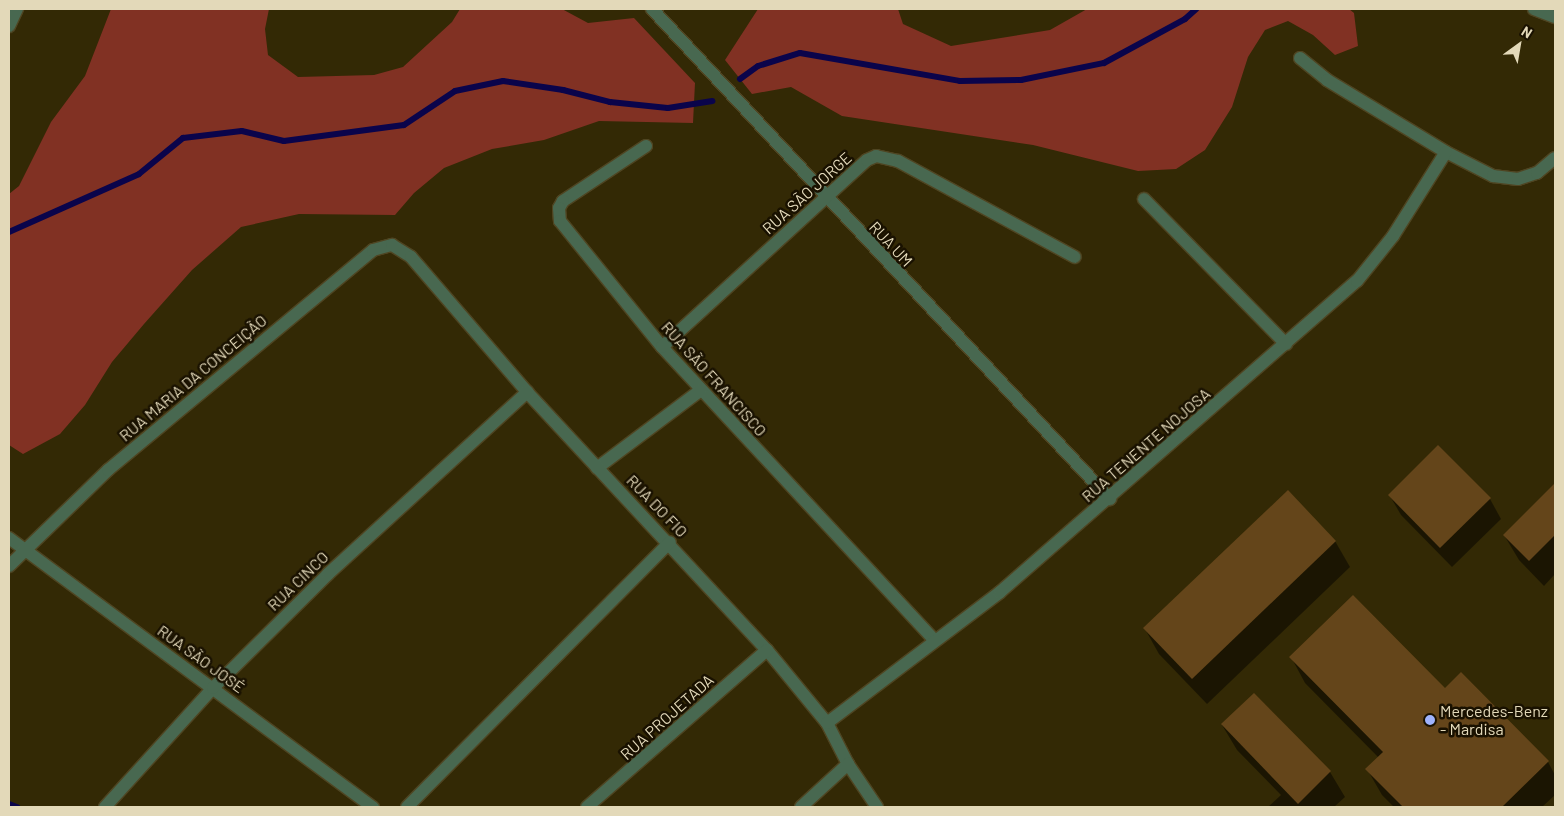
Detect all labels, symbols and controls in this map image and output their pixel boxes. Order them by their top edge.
north arrow [1494,20,1544,70]
text: N [1519,22,1536,42]
street label: RUA SÃO JORGE [759,148,855,238]
street label: RUA UM [865,217,917,271]
street label: RUA MARIA DA CONCEIÇÃO [115,311,271,445]
street label: RUA SÃO FRANCISCO [657,318,771,440]
street label: RUA TENENTE NOJOSA [1078,384,1214,506]
street label: RUA DO FIO [623,471,691,541]
street label: RUA CINCO [264,547,332,615]
street label: RUA SÃO JOSÉ [154,621,248,697]
street label: RUA PROJETADA [617,670,717,764]
place label: Mercedes-Benz - Mardisa [1440,701,1548,739]
marker: Mercedes-Benz - Mardisa [1424,714,1436,726]

